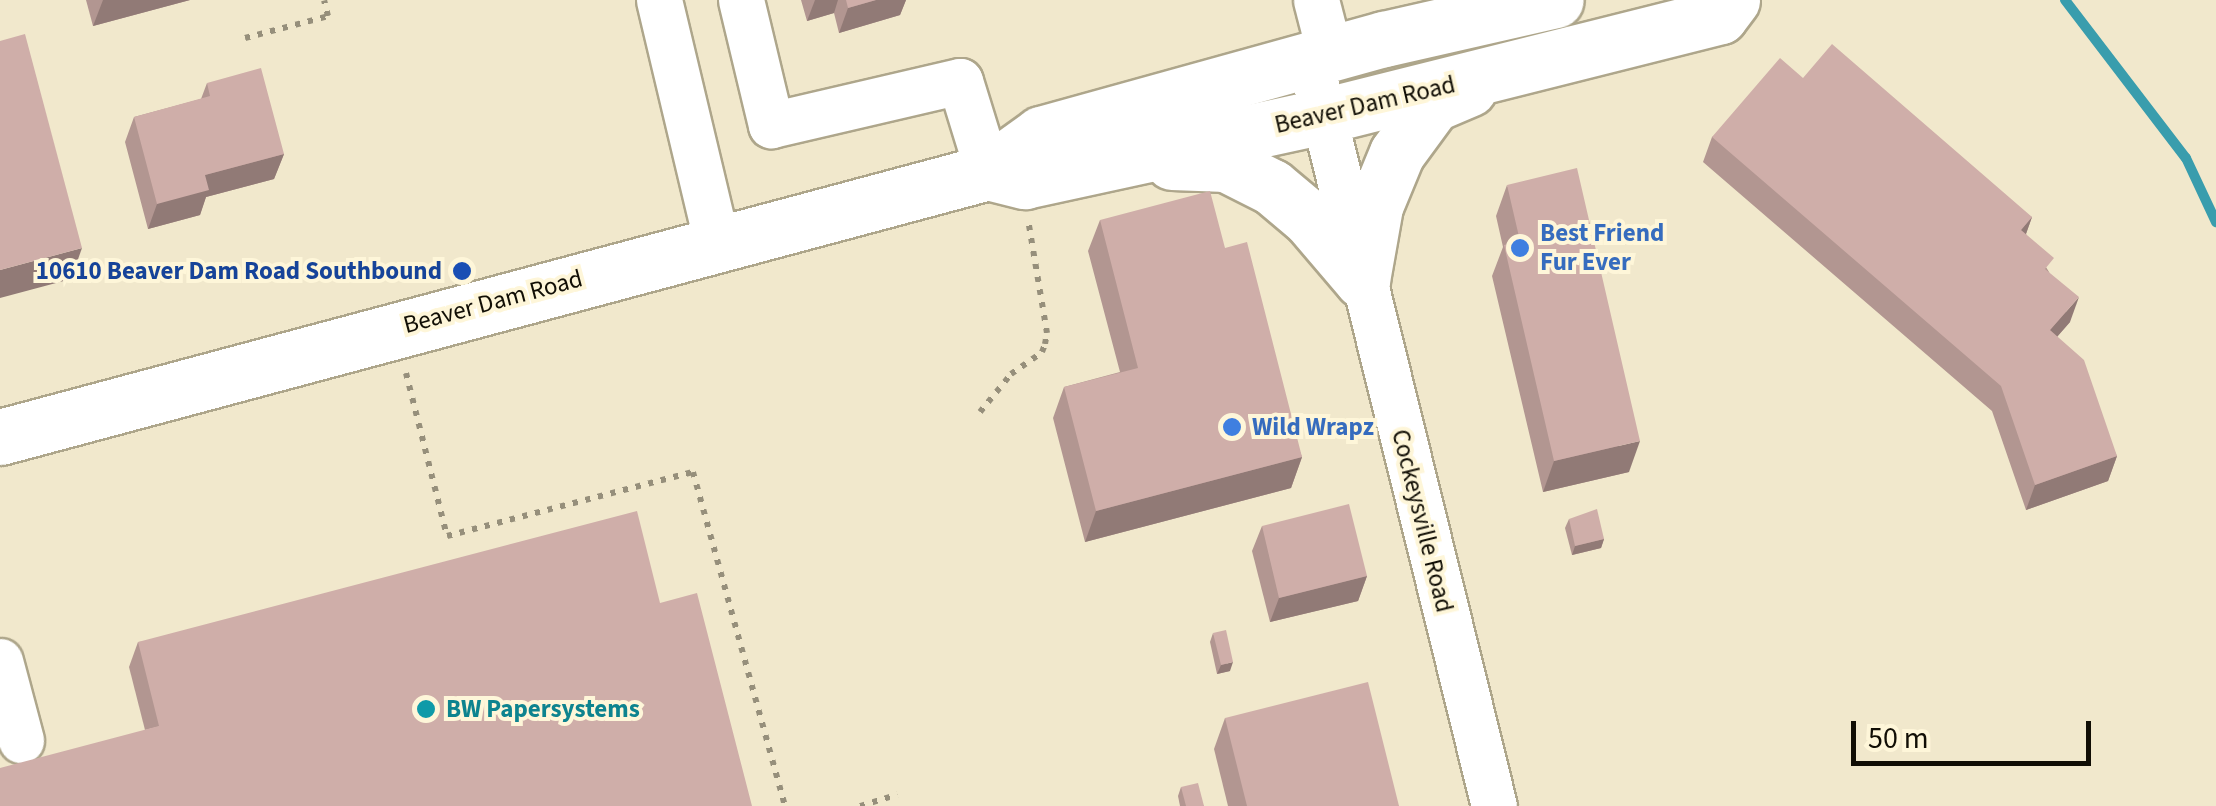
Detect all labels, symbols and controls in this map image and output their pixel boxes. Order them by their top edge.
street label: Beaver Dam Road [1272,70,1458,140]
place label: Best Friend Fur Ever [1540,219,1664,278]
marker: Best Friend Fur Ever [1509,237,1531,259]
place label: 10610 Beaver Dam Road Southbound [36,256,442,286]
marker: 10610 Beaver Dam Road Southbound [451,260,473,282]
street label: Beaver Dam Road [400,264,586,340]
place label: Wild Wrapz [1252,412,1374,442]
marker: Wild Wrapz [1221,416,1243,438]
street label: Cockeysville Road [1385,426,1459,616]
place label: BW Papersystems [446,694,640,724]
marker: BW Papersystems [415,698,437,720]
scale bar [1856,701,2096,763]
text: 50 m [1868,717,1929,760]

